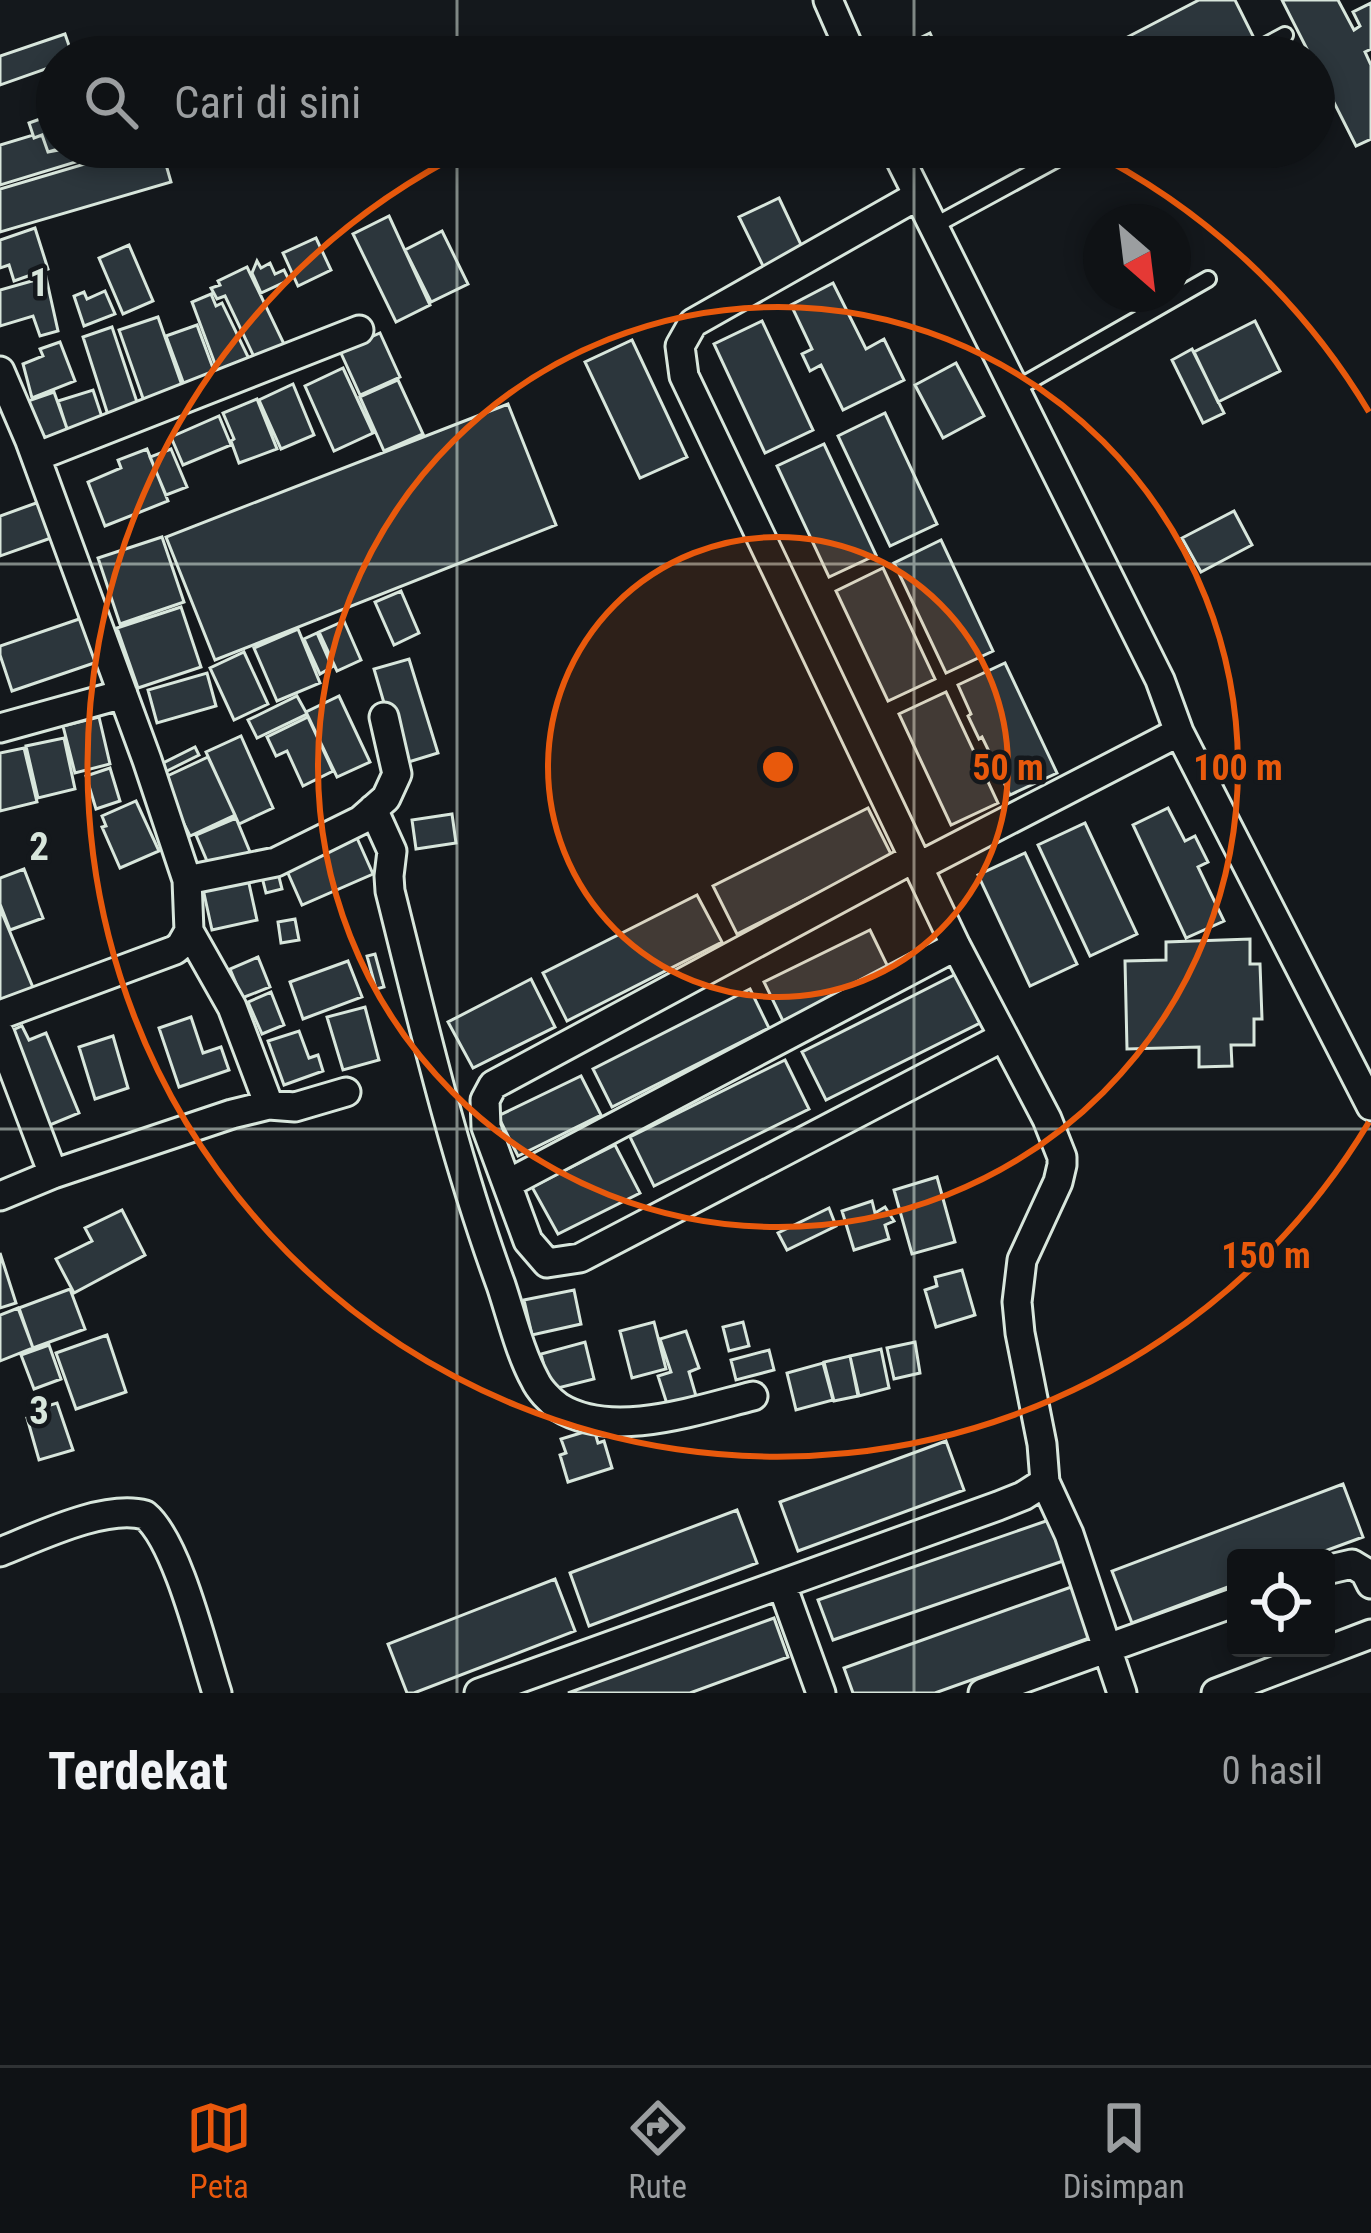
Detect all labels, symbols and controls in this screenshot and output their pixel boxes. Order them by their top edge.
search box [36,36,1335,168]
icon: search [78,69,144,135]
text: Cari di sini [174,76,361,129]
north arrow [1083,204,1191,312]
text: 1 [29,260,49,306]
centre of rings [757,746,799,788]
text: 50 m [972,747,1044,789]
text: 100 m [1193,747,1283,789]
text: 2 [29,824,49,870]
text: 150 m [1221,1235,1311,1277]
text: 3 [29,1388,49,1434]
map controls [1227,1549,1335,1657]
button: locate [1227,1549,1335,1657]
text: Terdekat [48,1742,228,1801]
text: 0 hasil [1222,1748,1323,1794]
tab: Peta [186,2095,252,2206]
tab: Rute [625,2095,691,2206]
tab: Disimpan [1063,2095,1185,2206]

